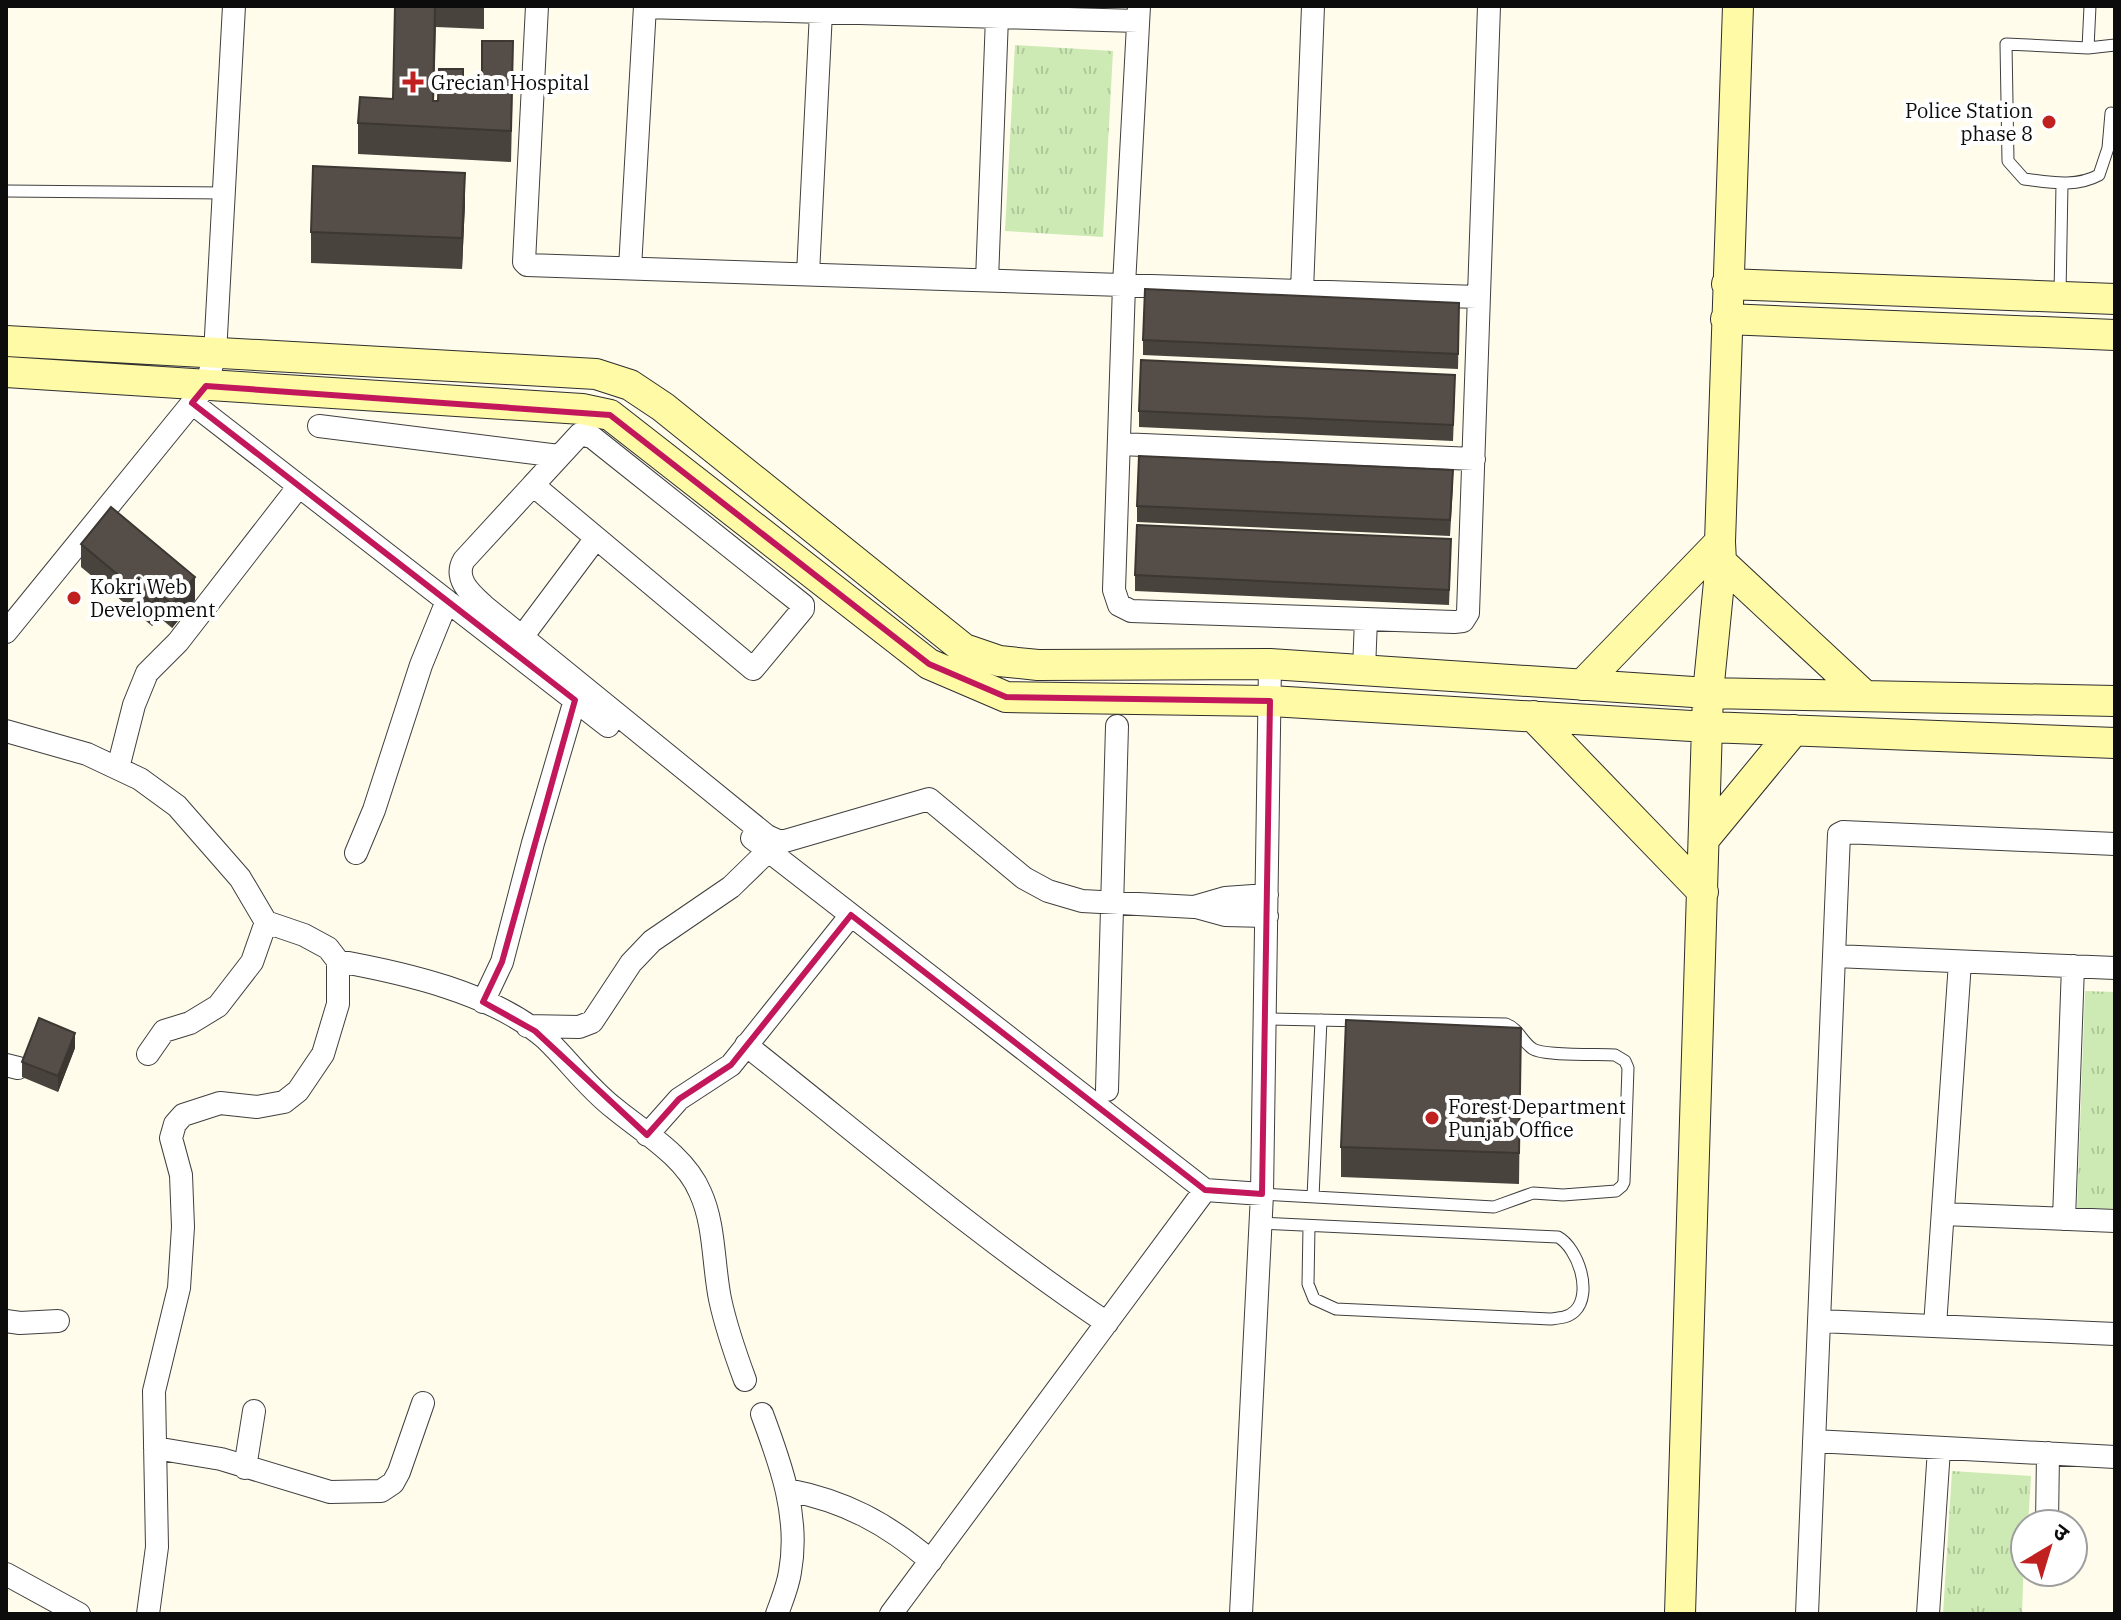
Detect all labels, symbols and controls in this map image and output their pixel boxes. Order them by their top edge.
place label: Grecian Hospital [431,69,589,96]
marker: Grecian Hospital [402,71,424,93]
place label: Police Station phase 8 [1905,97,2033,147]
marker: Police Station phase 8 [2040,113,2058,131]
place label: Kokri Web Development [90,573,215,623]
marker: Kokri Web Development [65,589,83,607]
place label: Forest Department Punjab Office [1448,1093,1626,1143]
marker: Forest Department Punjab Office [1423,1109,1441,1127]
north arrow [2009,1508,2089,1588]
text: उ [2048,1516,2077,1548]

